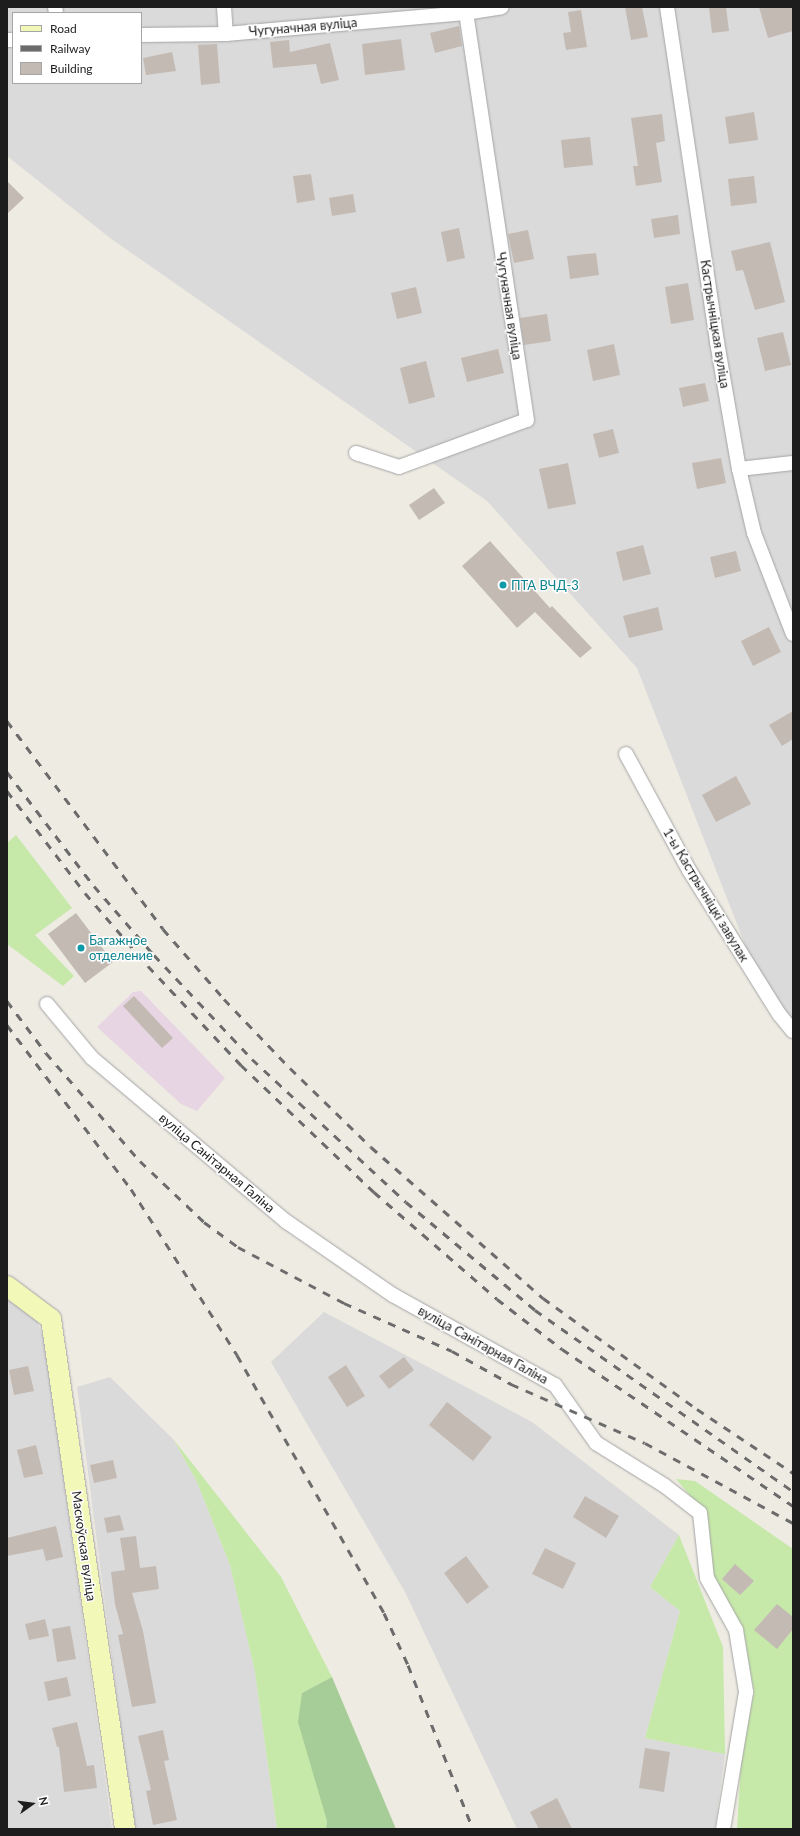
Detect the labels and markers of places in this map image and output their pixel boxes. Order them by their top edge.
place label: ПТА ВЧД-3 [511,577,579,593]
marker: ПТА ВЧД-3 [498,580,508,590]
place label: Багажное отделение [89,933,153,964]
marker: Багажное отделение [76,943,86,953]

